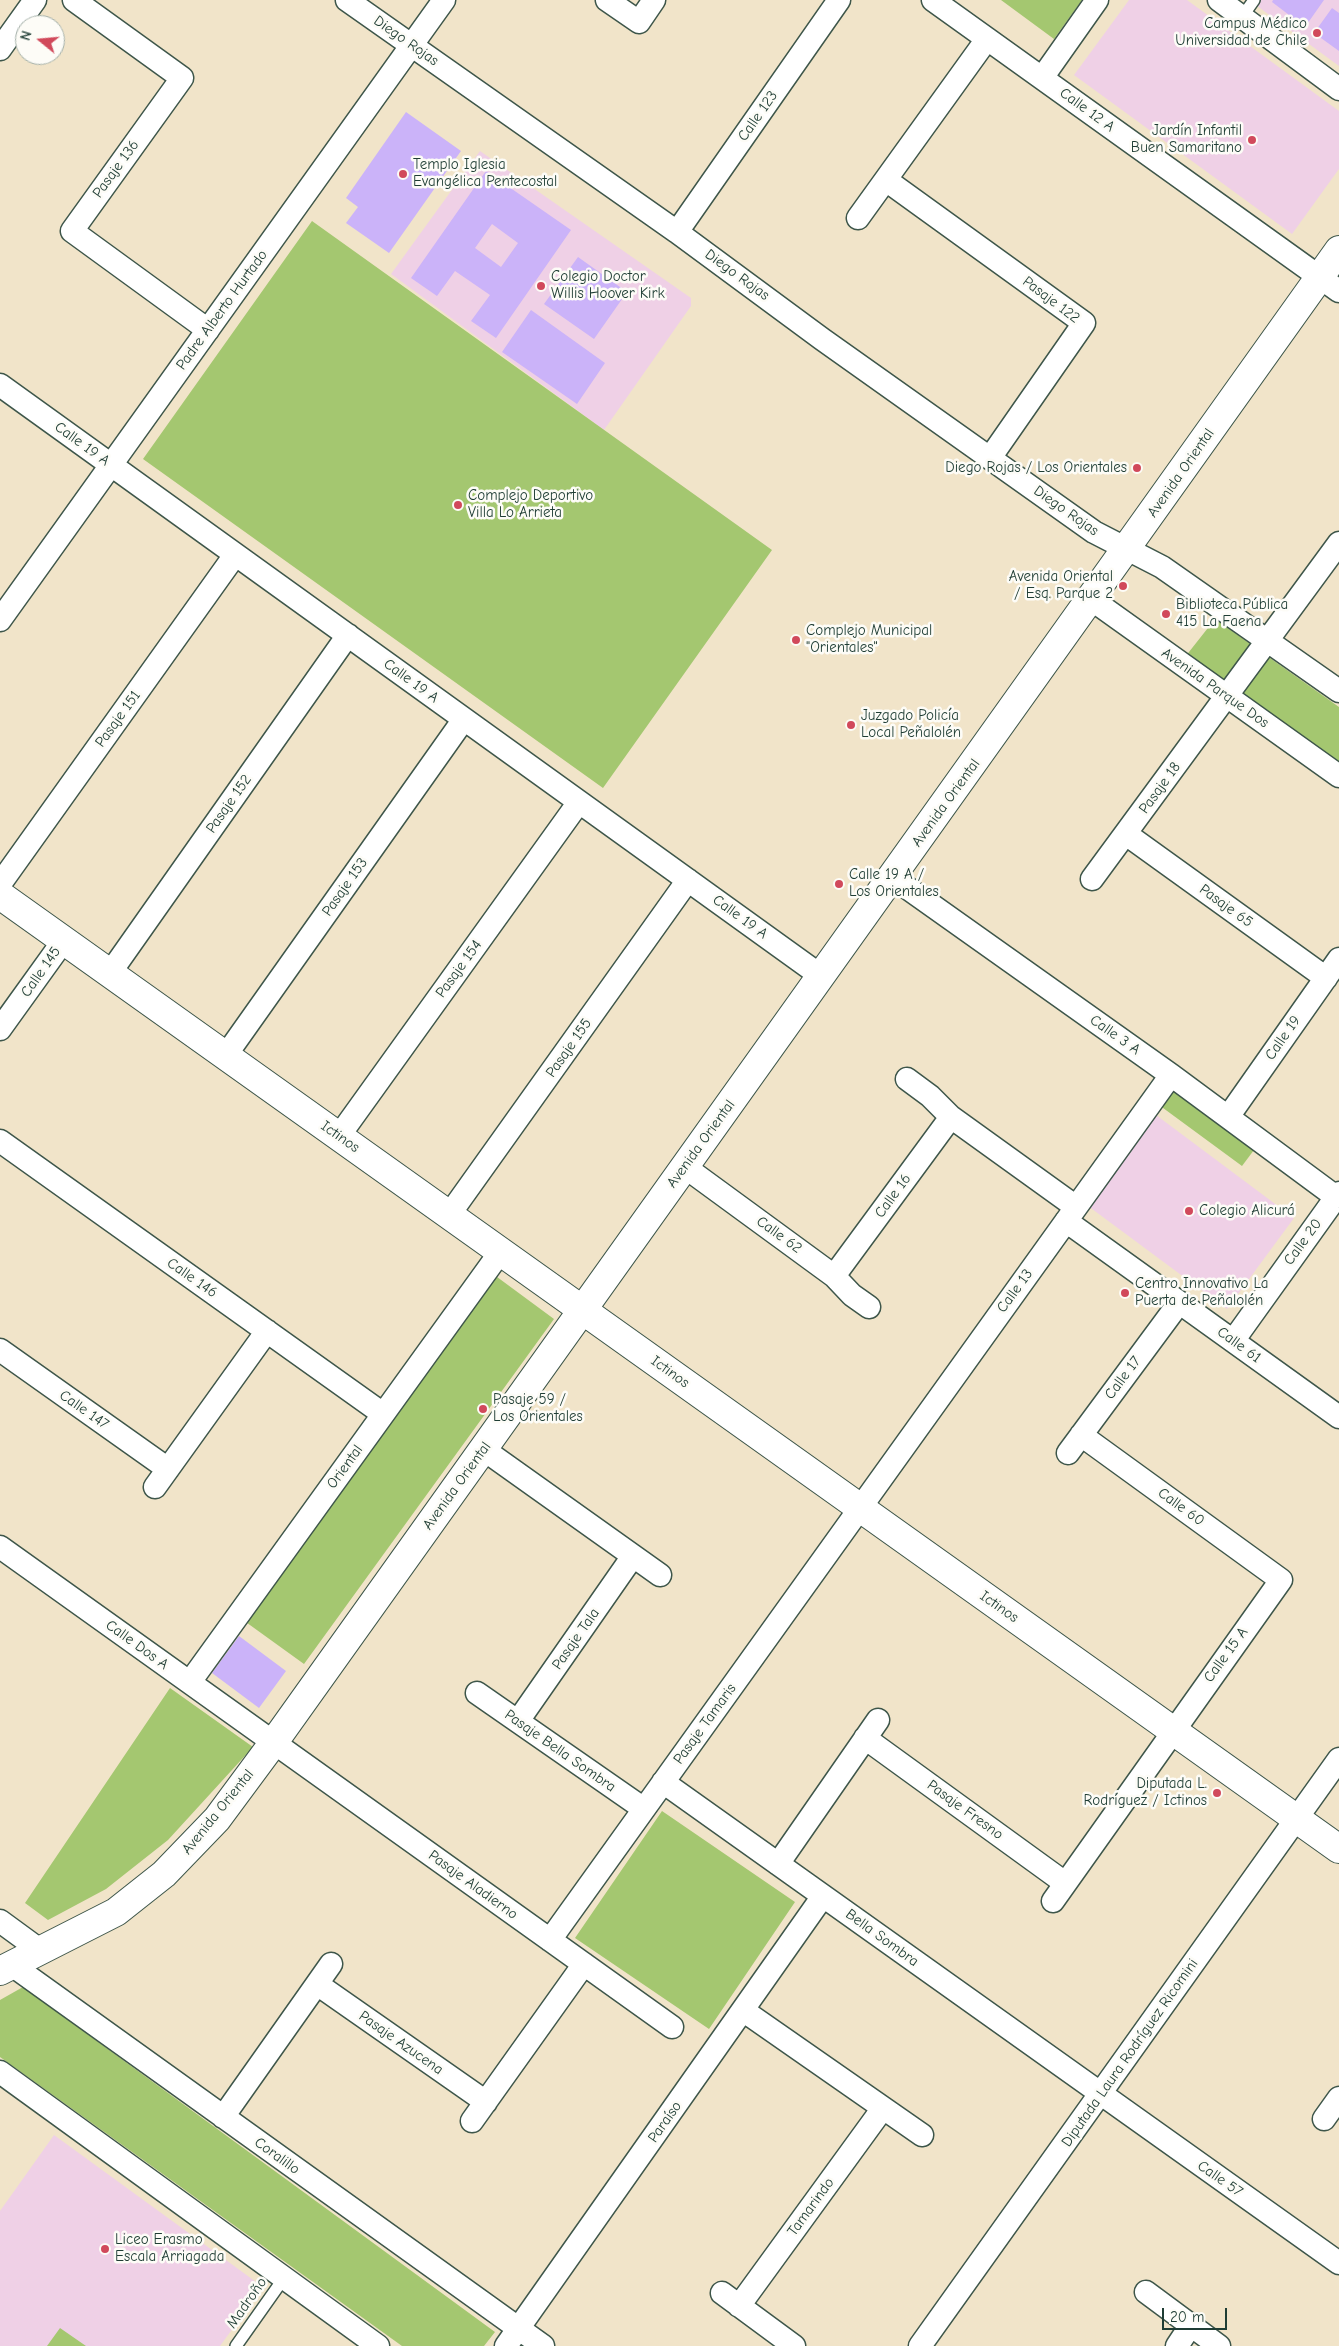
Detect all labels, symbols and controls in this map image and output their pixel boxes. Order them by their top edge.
street label: Diego Rojas [370,12,442,70]
north arrow [15,15,65,65]
place label: Campus Médico Universidad de Chile [1175,15,1307,50]
marker: Campus Médico Universidad de Chile [1311,27,1323,39]
text: N [17,29,36,43]
street label: Calle 12 A [1056,84,1118,136]
street label: Calle 123 [734,87,782,145]
place label: Jardín Infantil Buen Samaritano [1131,122,1242,157]
marker: Jardín Infantil Buen Samaritano [1246,134,1258,146]
street label: Pasaje 136 [89,137,143,201]
place label: Templo Iglesia Evangélica Pentecostal [413,156,557,191]
marker: Templo Iglesia Evangélica Pentecostal [397,168,409,180]
street label: Diego Rojas [701,246,773,304]
street label: Padre Alberto Hurtado [172,247,272,373]
place label: Colegio Doctor Willis Hoover Kirk [551,268,665,303]
street label: Pasaje 122 [1019,273,1083,327]
marker: Colegio Doctor Willis Hoover Kirk [535,280,547,292]
street label: Calle 19 A [51,418,113,470]
street label: Avenida Oriental [1144,425,1218,521]
place label: Diego Rojas / Los Orientales [945,459,1127,477]
marker: Diego Rojas / Los Orientales [1131,462,1143,474]
street label: Diego Rojas [1030,482,1102,540]
place label: Complejo Deportivo Villa Lo Arrieta [468,487,593,522]
marker: Complejo Deportivo Villa Lo Arrieta [452,499,464,511]
place label: Avenida Oriental / Esq. Parque 2 [1009,568,1113,603]
marker: Avenida Oriental / Esq. Parque 2 [1117,580,1129,592]
place label: Biblioteca Pública 415 La Faena [1176,596,1288,631]
marker: Biblioteca Pública 415 La Faena [1160,608,1172,620]
place label: Complejo Municipal "Orientales" [806,622,932,657]
marker: Complejo Municipal "Orientales" [790,634,802,646]
street label: Avenida Parque Dos [1158,644,1272,732]
street label: Calle 19 A [380,655,442,707]
street label: Pasaje 151 [91,687,145,751]
place label: Juzgado Policía Local Peñalolén [861,707,961,742]
marker: Juzgado Policía Local Peñalolén [845,719,857,731]
street label: Avenida Oriental [908,756,984,850]
street label: Pasaje 18 [1135,759,1185,817]
street label: Pasaje 152 [202,771,256,837]
street label: Pasaje 153 [318,854,372,920]
place label: Calle 19 A / Los Orientales [849,866,939,901]
marker: Calle 19 A / Los Orientales [833,878,845,890]
street label: Pasaje 65 [1196,881,1256,931]
street label: Calle 19 A [709,891,771,943]
street label: Pasaje 154 [432,937,486,1001]
street label: Calle 145 [17,943,65,1001]
street label: Calle 3 A [1086,1011,1144,1059]
street label: Calle 19 [1261,1012,1305,1064]
street label: Pasaje 155 [542,1015,596,1081]
street label: Avenida Oriental [663,1097,739,1191]
street label: Ictinos [317,1117,363,1157]
street label: Calle 16 [871,1170,915,1222]
place label: Colegio Alicurá [1199,1202,1295,1220]
marker: Colegio Alicurá [1183,1205,1195,1217]
street label: Calle 62 [753,1212,805,1258]
street label: Calle 20 [1280,1215,1326,1269]
street label: Calle 146 [163,1254,221,1302]
street label: Calle 13 [993,1266,1037,1316]
place label: Centro Innovativo La Puerta de Peñalolén [1135,1275,1268,1310]
marker: Centro Innovativo La Puerta de Peñalolén [1119,1287,1131,1299]
street label: Calle 61 [1213,1323,1265,1367]
street label: Ictinos [647,1352,693,1392]
street label: Calle 17 [1101,1353,1145,1403]
street label: Calle 147 [56,1386,112,1434]
place label: Pasaje 59 / Los Orientales [493,1391,583,1426]
marker: Pasaje 59 / Los Orientales [477,1403,489,1415]
street label: Avenida Oriental [419,1439,495,1533]
street label: Oriental [323,1442,367,1492]
street label: Calle 60 [1154,1484,1208,1530]
street label: Ictinos [976,1587,1022,1627]
street label: Pasaje Tala [548,1605,604,1673]
street label: Calle Dos A [102,1616,172,1674]
street label: Calle 15 A [1200,1624,1252,1686]
street label: Pasaje Tamaris [670,1680,740,1768]
street label: Pasaje Bella Sombra [501,1706,619,1796]
street label: Avenida Oriental [178,1766,258,1858]
place label: Diputada L. Rodríguez / Ictinos [1084,1775,1207,1810]
street label: Pasaje Fresno [923,1776,1007,1844]
marker: Diputada L. Rodríguez / Ictinos [1211,1787,1223,1799]
street label: Pasaje Aladierno [425,1846,521,1924]
street label: Bella Sombra [842,1905,922,1971]
street label: Diputada Laura Rodríguez Ricomini [1058,1955,1202,2151]
street label: Pasaje Azucena [355,2007,447,2079]
street label: Paraíso [644,2098,686,2146]
street label: Coralillo [251,2134,303,2178]
street label: Calle 57 [1194,2157,1246,2201]
street label: Tamarindo [784,2174,838,2240]
place label: Liceo Erasmo Escala Arriagada [115,2231,224,2266]
marker: Liceo Erasmo Escala Arriagada [99,2243,111,2255]
street label: Madroño [223,2274,271,2332]
scale bar [1164,2298,1229,2330]
text: 20 m [1170,2308,1204,2326]

